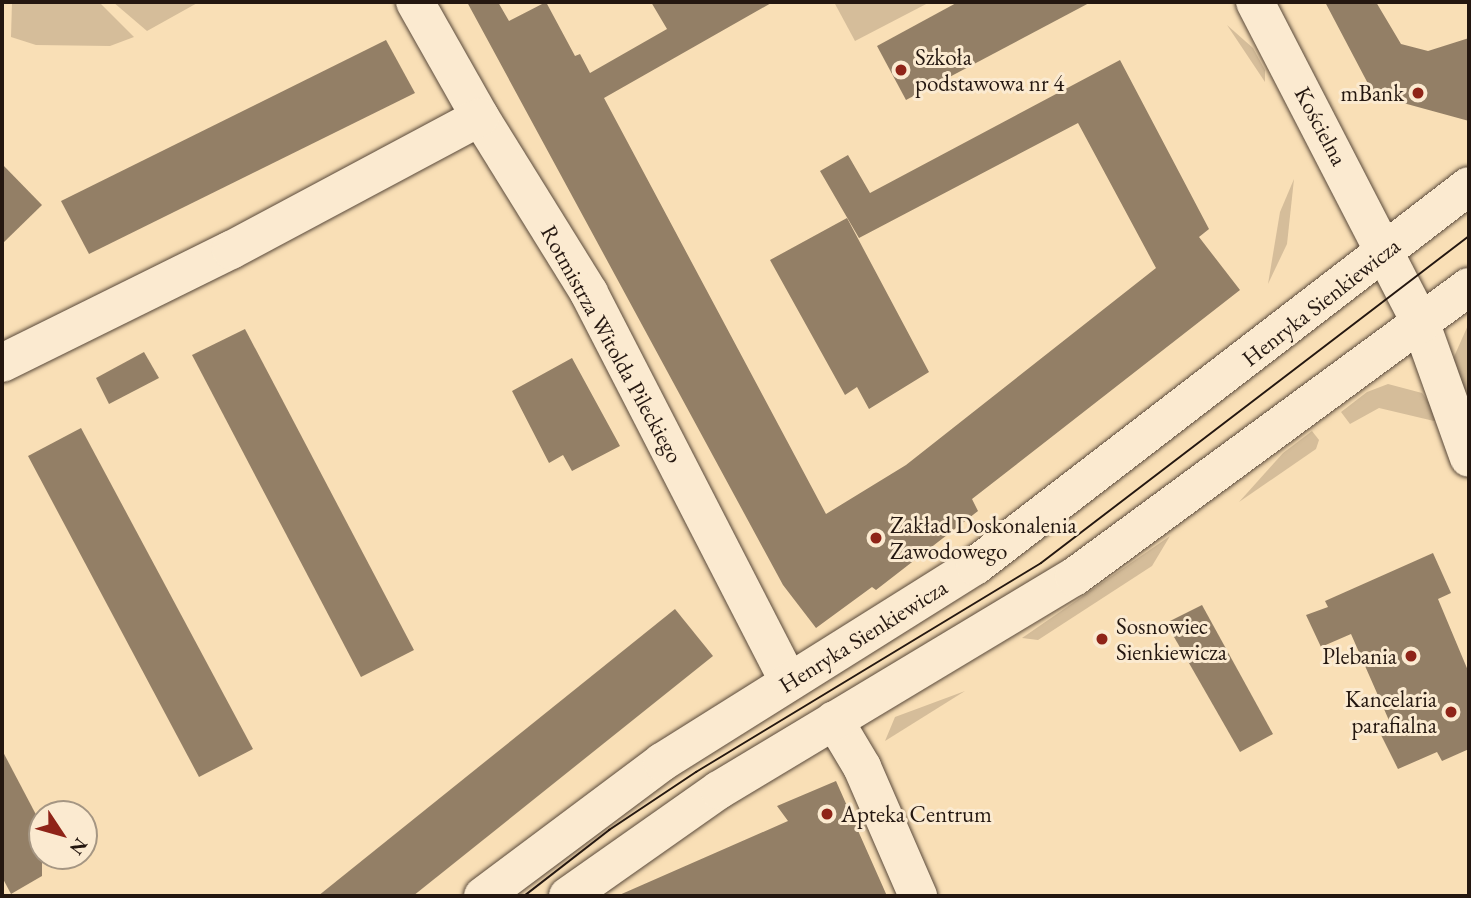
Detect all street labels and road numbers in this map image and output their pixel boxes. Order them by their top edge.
street label: Kościelna [1289,82,1353,170]
street label: Rotmistrza Witolda Pileckiego [535,220,689,468]
street label: Henryka Sienkiewicza [1236,232,1406,372]
street label: Henryka Sienkiewicza [774,573,952,699]

